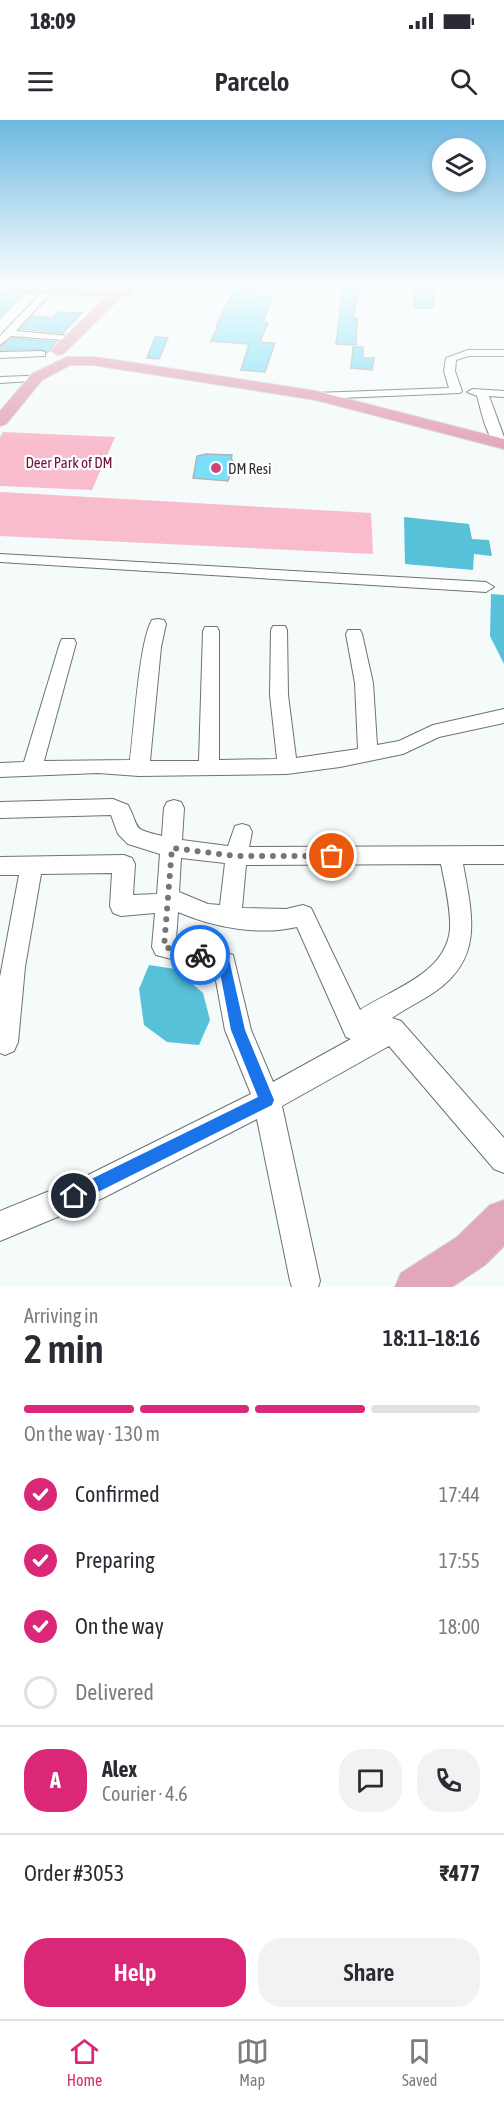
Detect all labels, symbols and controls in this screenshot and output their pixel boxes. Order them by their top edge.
text: 18:09 [30,8,76,34]
icon: menu [24,65,57,98]
icon: search [447,65,480,98]
text: Parcelo [214,66,290,97]
map controls [432,138,486,192]
button: layers [432,138,486,192]
park label: Deer Park of DM [25,454,113,471]
place label: DM Resi [228,460,272,477]
marker: DM Resi [209,461,223,475]
pin [306,830,357,881]
icon: bag [315,839,348,872]
courier [170,925,230,985]
icon: bike [184,939,217,972]
pin [48,1170,99,1221]
icon: home [57,1179,90,1212]
text: Arriving in [24,1304,98,1327]
text: 18:11–18:16 [383,1325,480,1351]
text: 2 min [24,1327,104,1371]
text: On the way · 130 m [24,1422,160,1445]
icon: check [24,1478,57,1511]
text: Confirmed [75,1481,160,1507]
text: 17:44 [439,1483,480,1506]
icon: check [24,1544,57,1577]
text: Preparing [75,1547,155,1573]
text: 17:55 [439,1549,480,1572]
icon: check [24,1610,57,1643]
text: On the way [75,1613,164,1639]
text: 18:00 [438,1615,480,1638]
text: Delivered [75,1679,154,1705]
button: chat [339,1749,402,1812]
button: phone [417,1749,480,1812]
text: Alex [102,1756,137,1782]
text: A [50,1767,61,1793]
text: Courier · 4.6 [102,1782,188,1805]
text: Order #3053 [24,1860,124,1886]
text: ₹477 [440,1860,480,1886]
button: Help [24,1938,246,2007]
button: Share [258,1938,480,2007]
tab: Home [67,2035,102,2089]
tab: Map [236,2035,269,2089]
tab: Saved [402,2035,437,2089]

